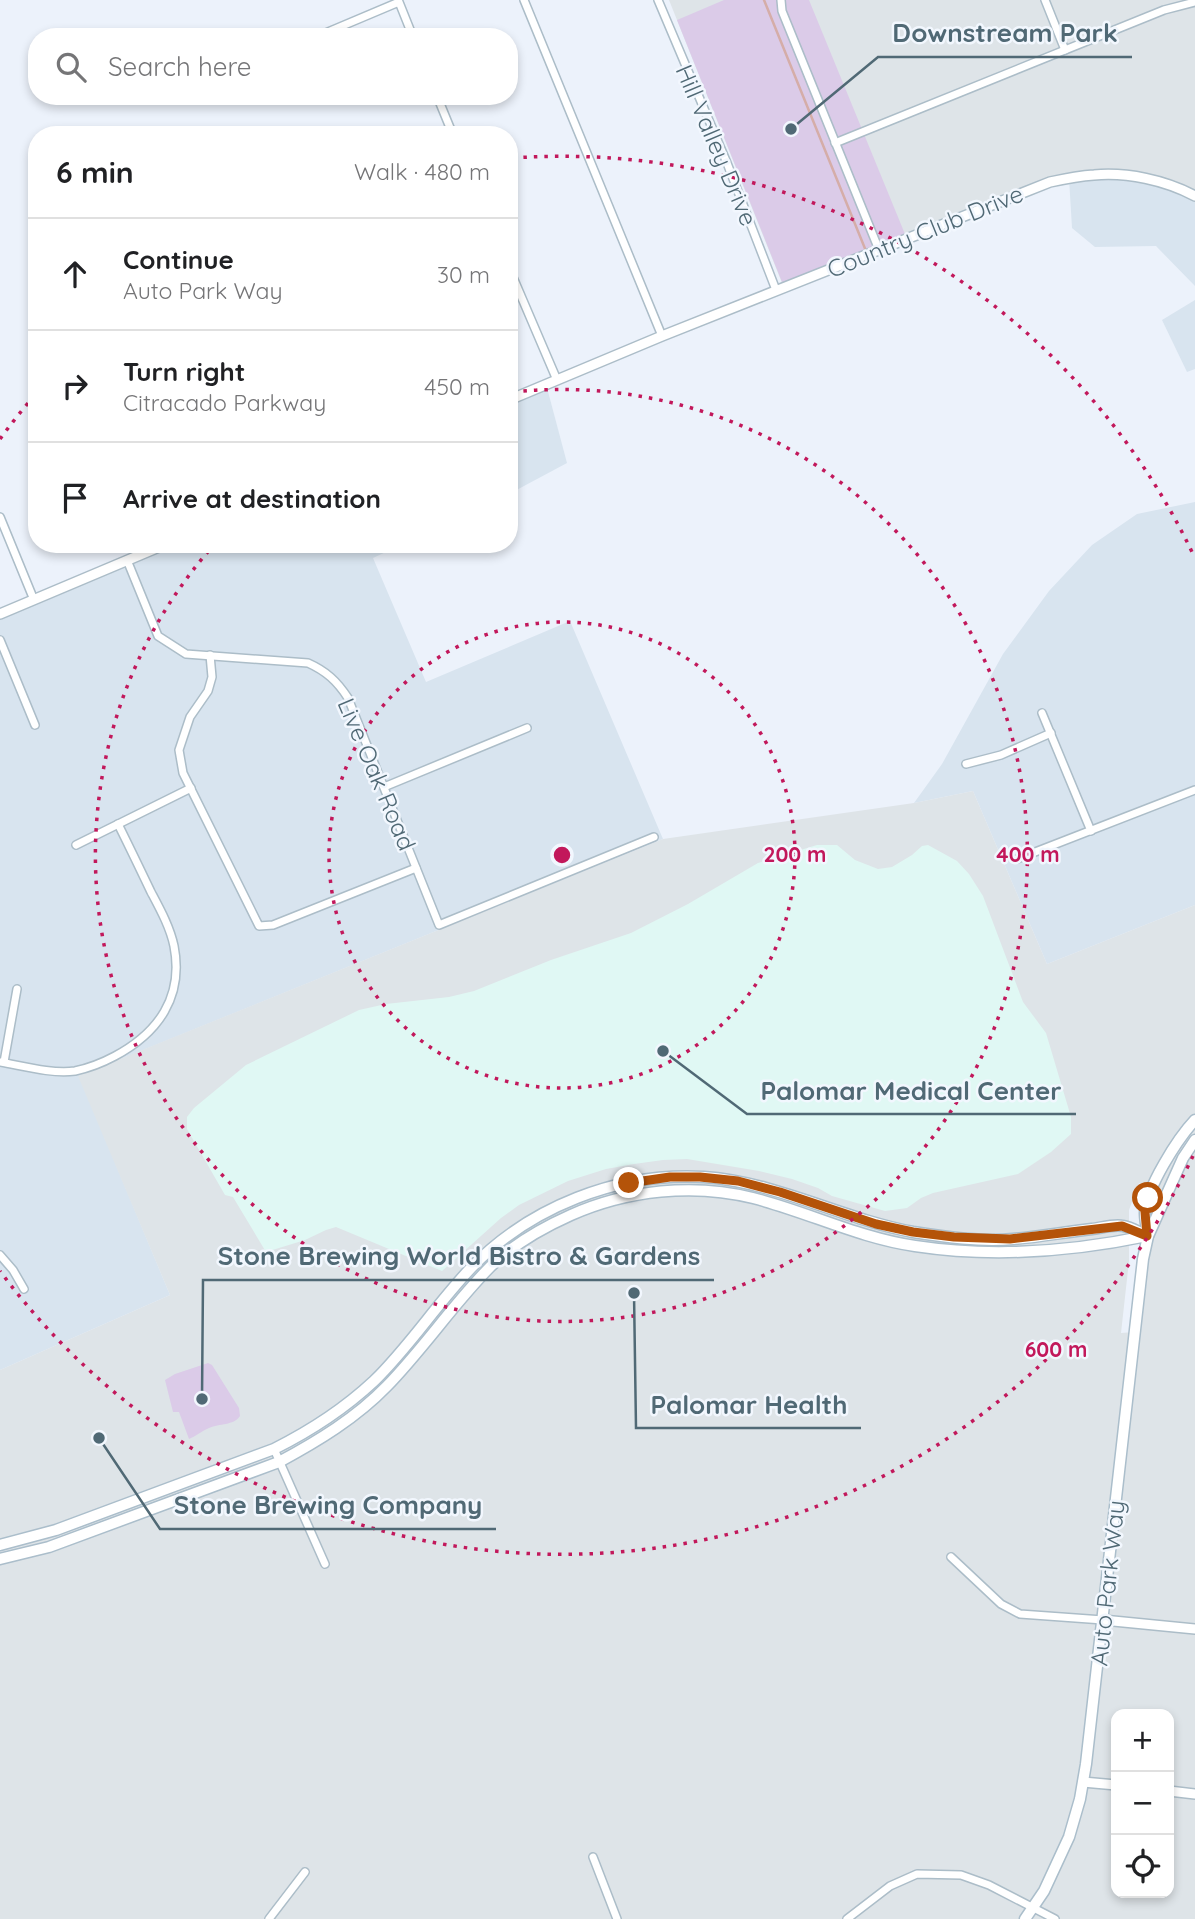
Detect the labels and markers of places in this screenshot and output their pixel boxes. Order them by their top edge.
callout: Downstream Park [878,10,1132,57]
centre of rings [550,843,574,867]
callout: Palomar Medical Center [747,1067,1076,1114]
callout: Stone Brewing World Bistro & Gardens [203,1233,714,1280]
callout: Palomar Health [636,1381,861,1428]
callout: Stone Brewing Company [160,1482,496,1529]

